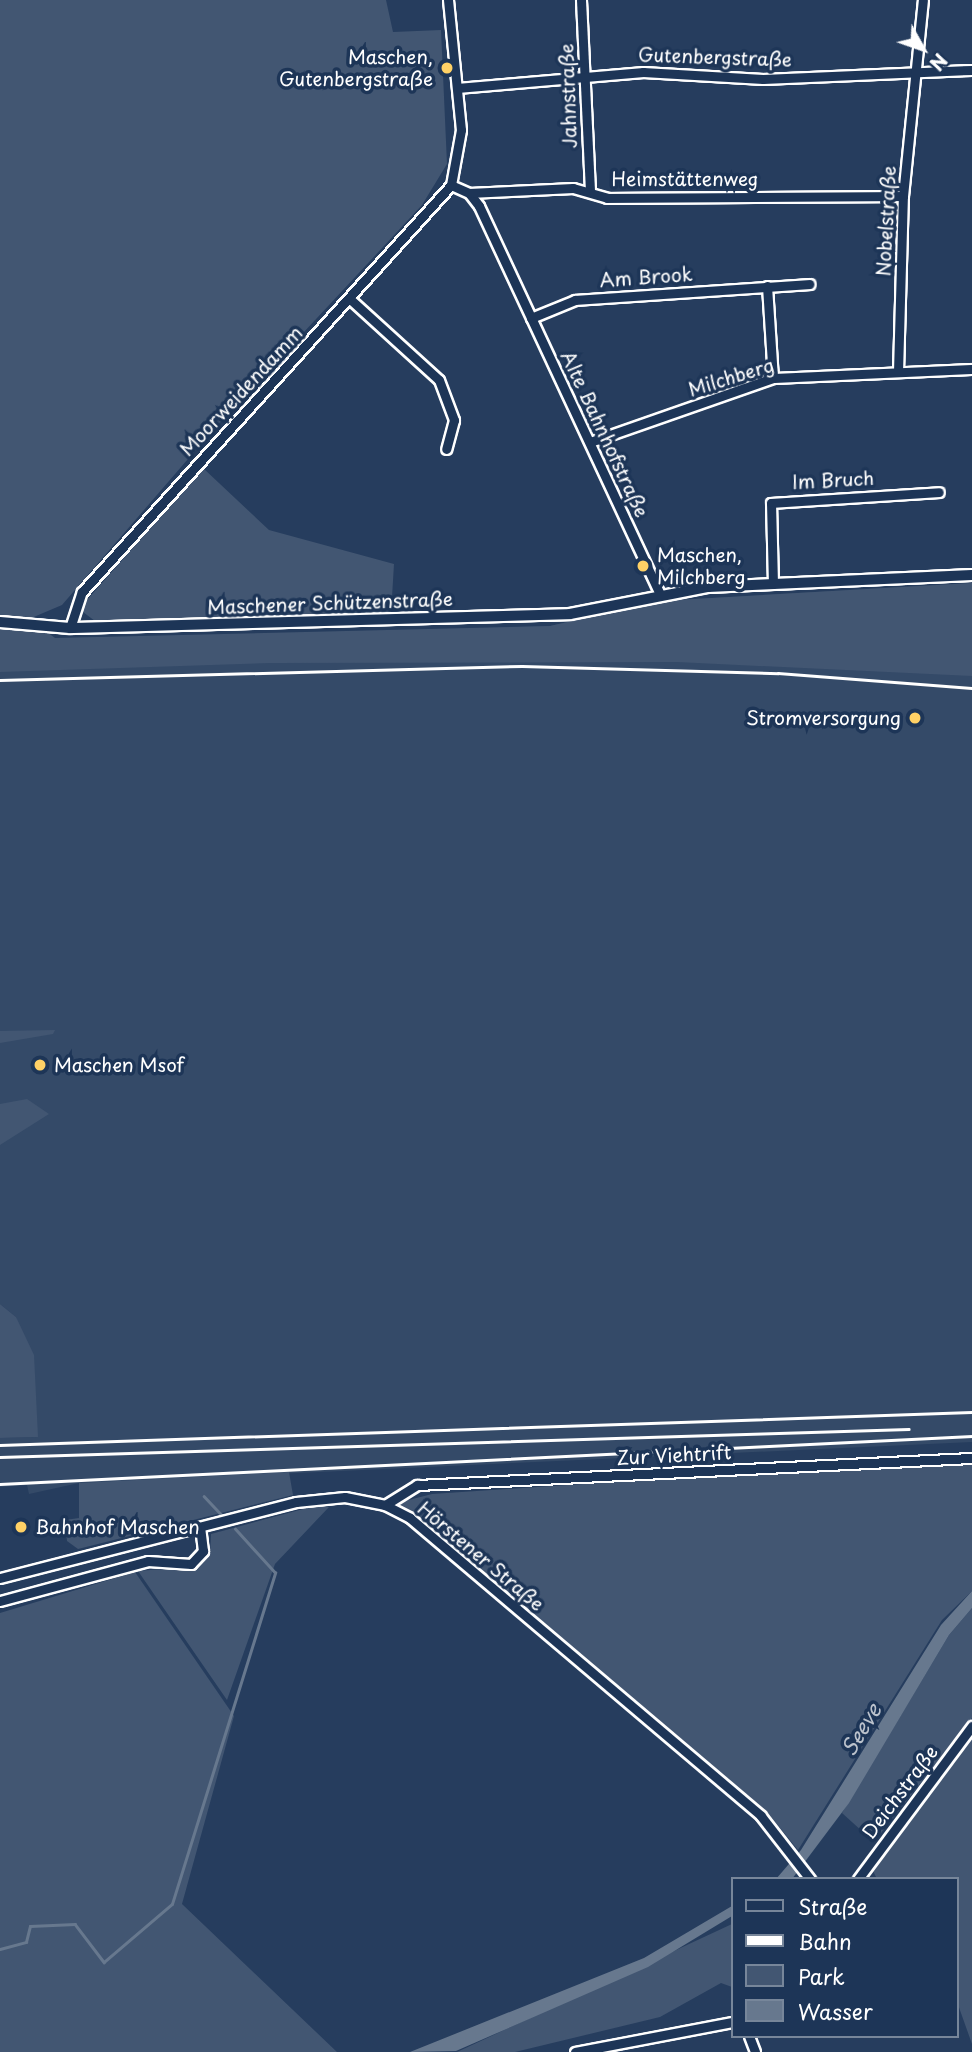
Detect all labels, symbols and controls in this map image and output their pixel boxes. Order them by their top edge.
north arrow [888,14,958,84]
street label: Jahnstraße [555,43,581,149]
street label: Gutenbergstraße [638,43,792,71]
place label: Maschen, Gutenbergstraße [279,46,433,90]
text: N [924,48,955,77]
marker: Maschen, Gutenbergstraße [439,60,455,76]
street label: Nobelstraße [872,165,900,277]
street label: Heimstättenweg [611,168,759,190]
street label: Am Brook [599,262,693,292]
street label: Moorweidendamm [175,321,307,461]
street label: Alte Bahnhofstraße [556,347,654,521]
street label: Milchberg [685,353,777,401]
street label: Im Bruch [791,466,875,494]
place label: Maschen, Milchberg [657,544,745,588]
marker: Maschen, Milchberg [635,558,651,574]
street label: Maschener Schützenstraße [206,587,454,619]
place label: Stromversorgung [746,707,901,729]
marker: Stromversorgung [907,710,923,726]
place label: Maschen Msof [54,1054,185,1076]
marker: Maschen Msof [32,1057,48,1073]
street label: Zur Viehtrift [617,1441,731,1469]
street label: Hörstener Straße [413,1496,549,1616]
place label: Bahnhof Maschen [35,1516,199,1538]
marker: Bahnhof Maschen [13,1519,29,1535]
water label: Seeve [835,1698,885,1760]
street label: Deichstraße [858,1741,942,1843]
legend [730,1877,958,2038]
text: Straße [798,1890,867,1922]
text: Bahn [798,1925,852,1957]
text: Park [798,1960,845,1992]
text: Wasser [798,1995,873,2027]

